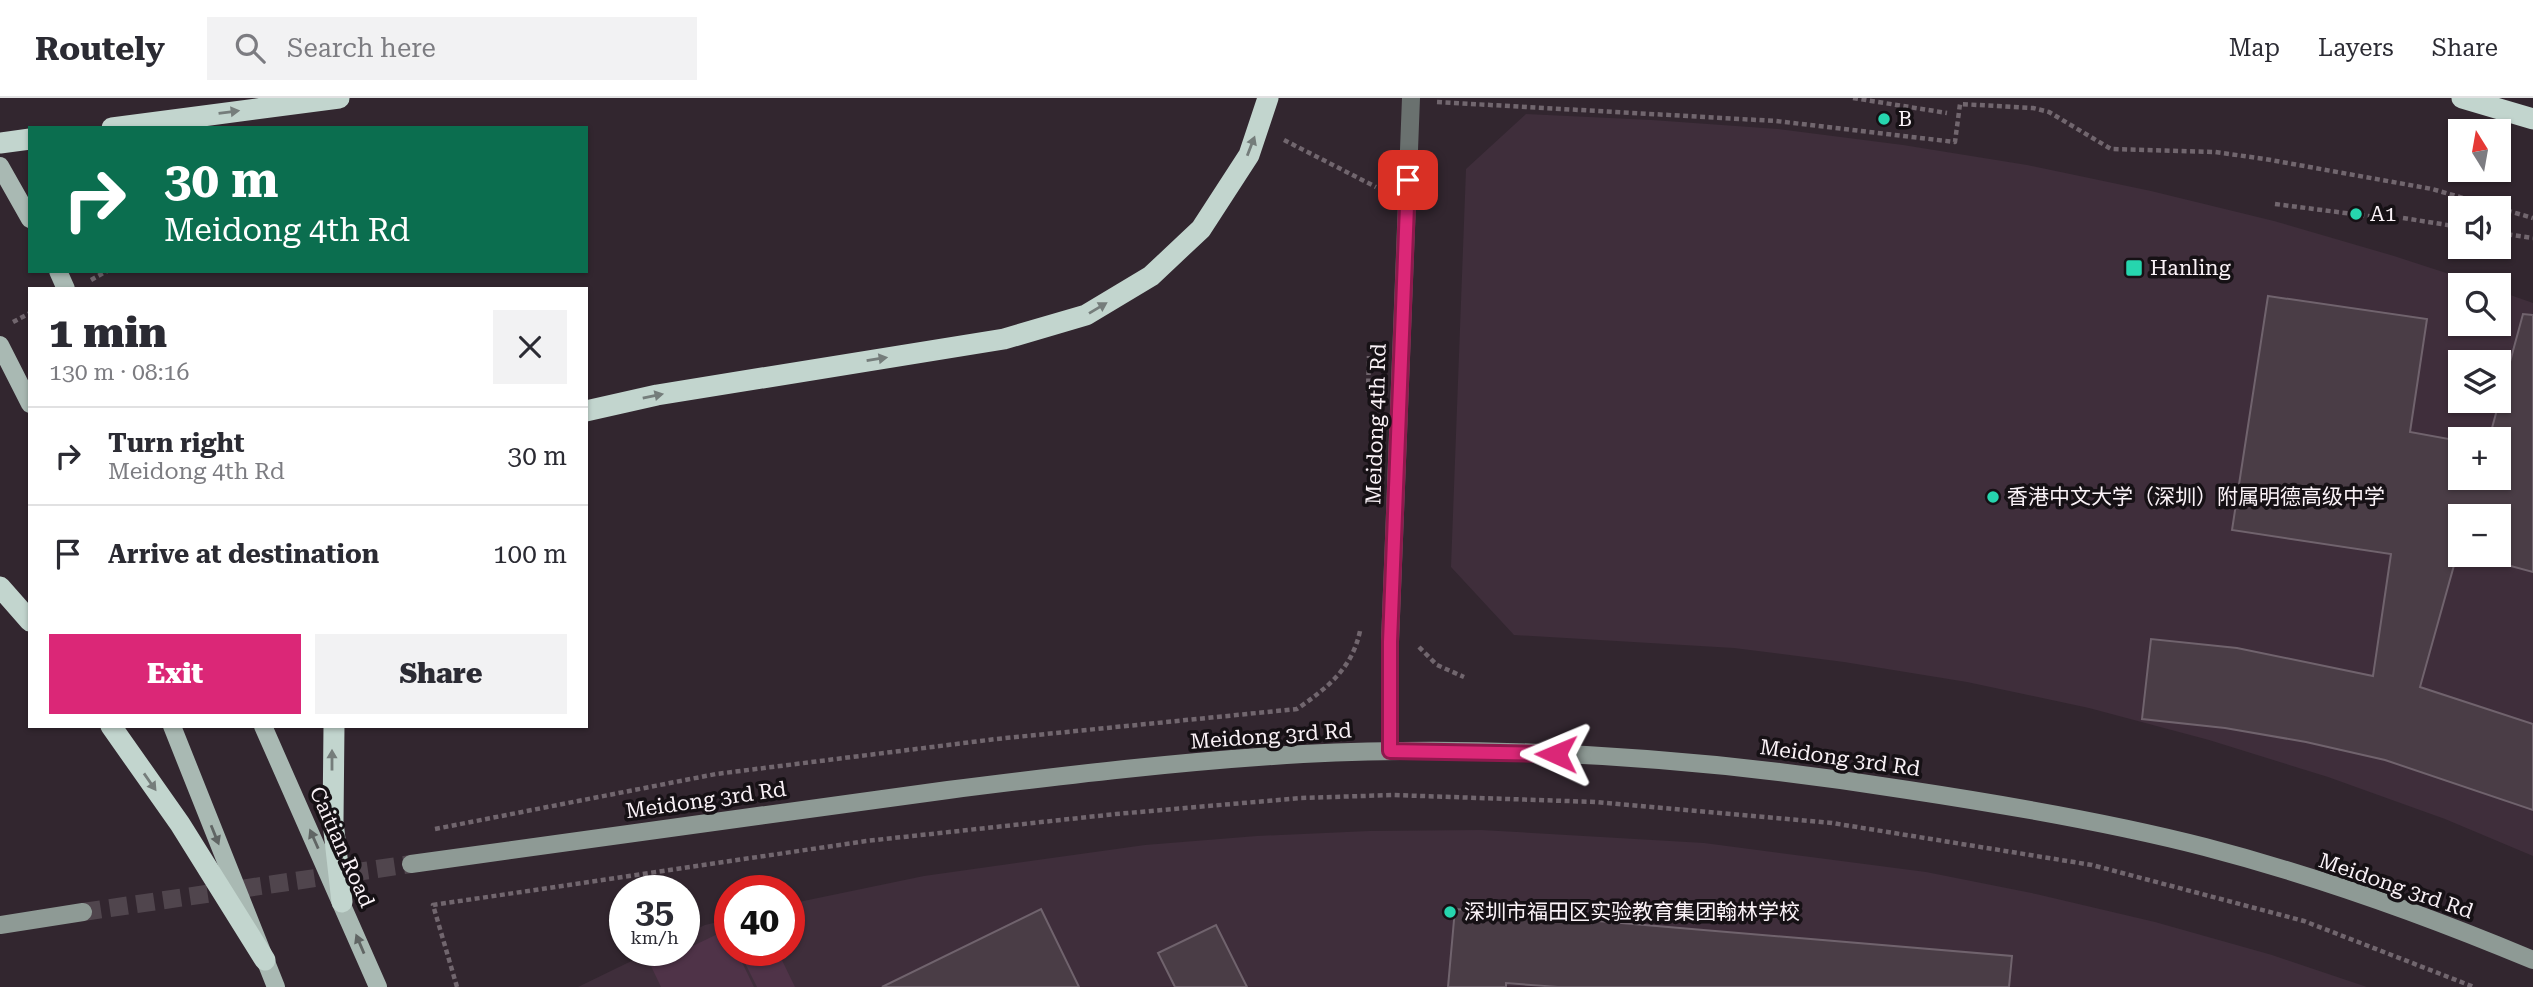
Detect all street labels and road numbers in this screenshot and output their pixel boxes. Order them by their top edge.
street label: Meidong 4th Rd [1361,342,1391,505]
street label: Meidong 3rd Rd [1189,718,1353,754]
street label: Meidong 3rd Rd [1758,735,1922,781]
street label: Meidong 3rd Rd [624,777,788,823]
street label: Caitian Road [305,783,380,912]
street label: Meidong 3rd Rd [2316,848,2477,924]

